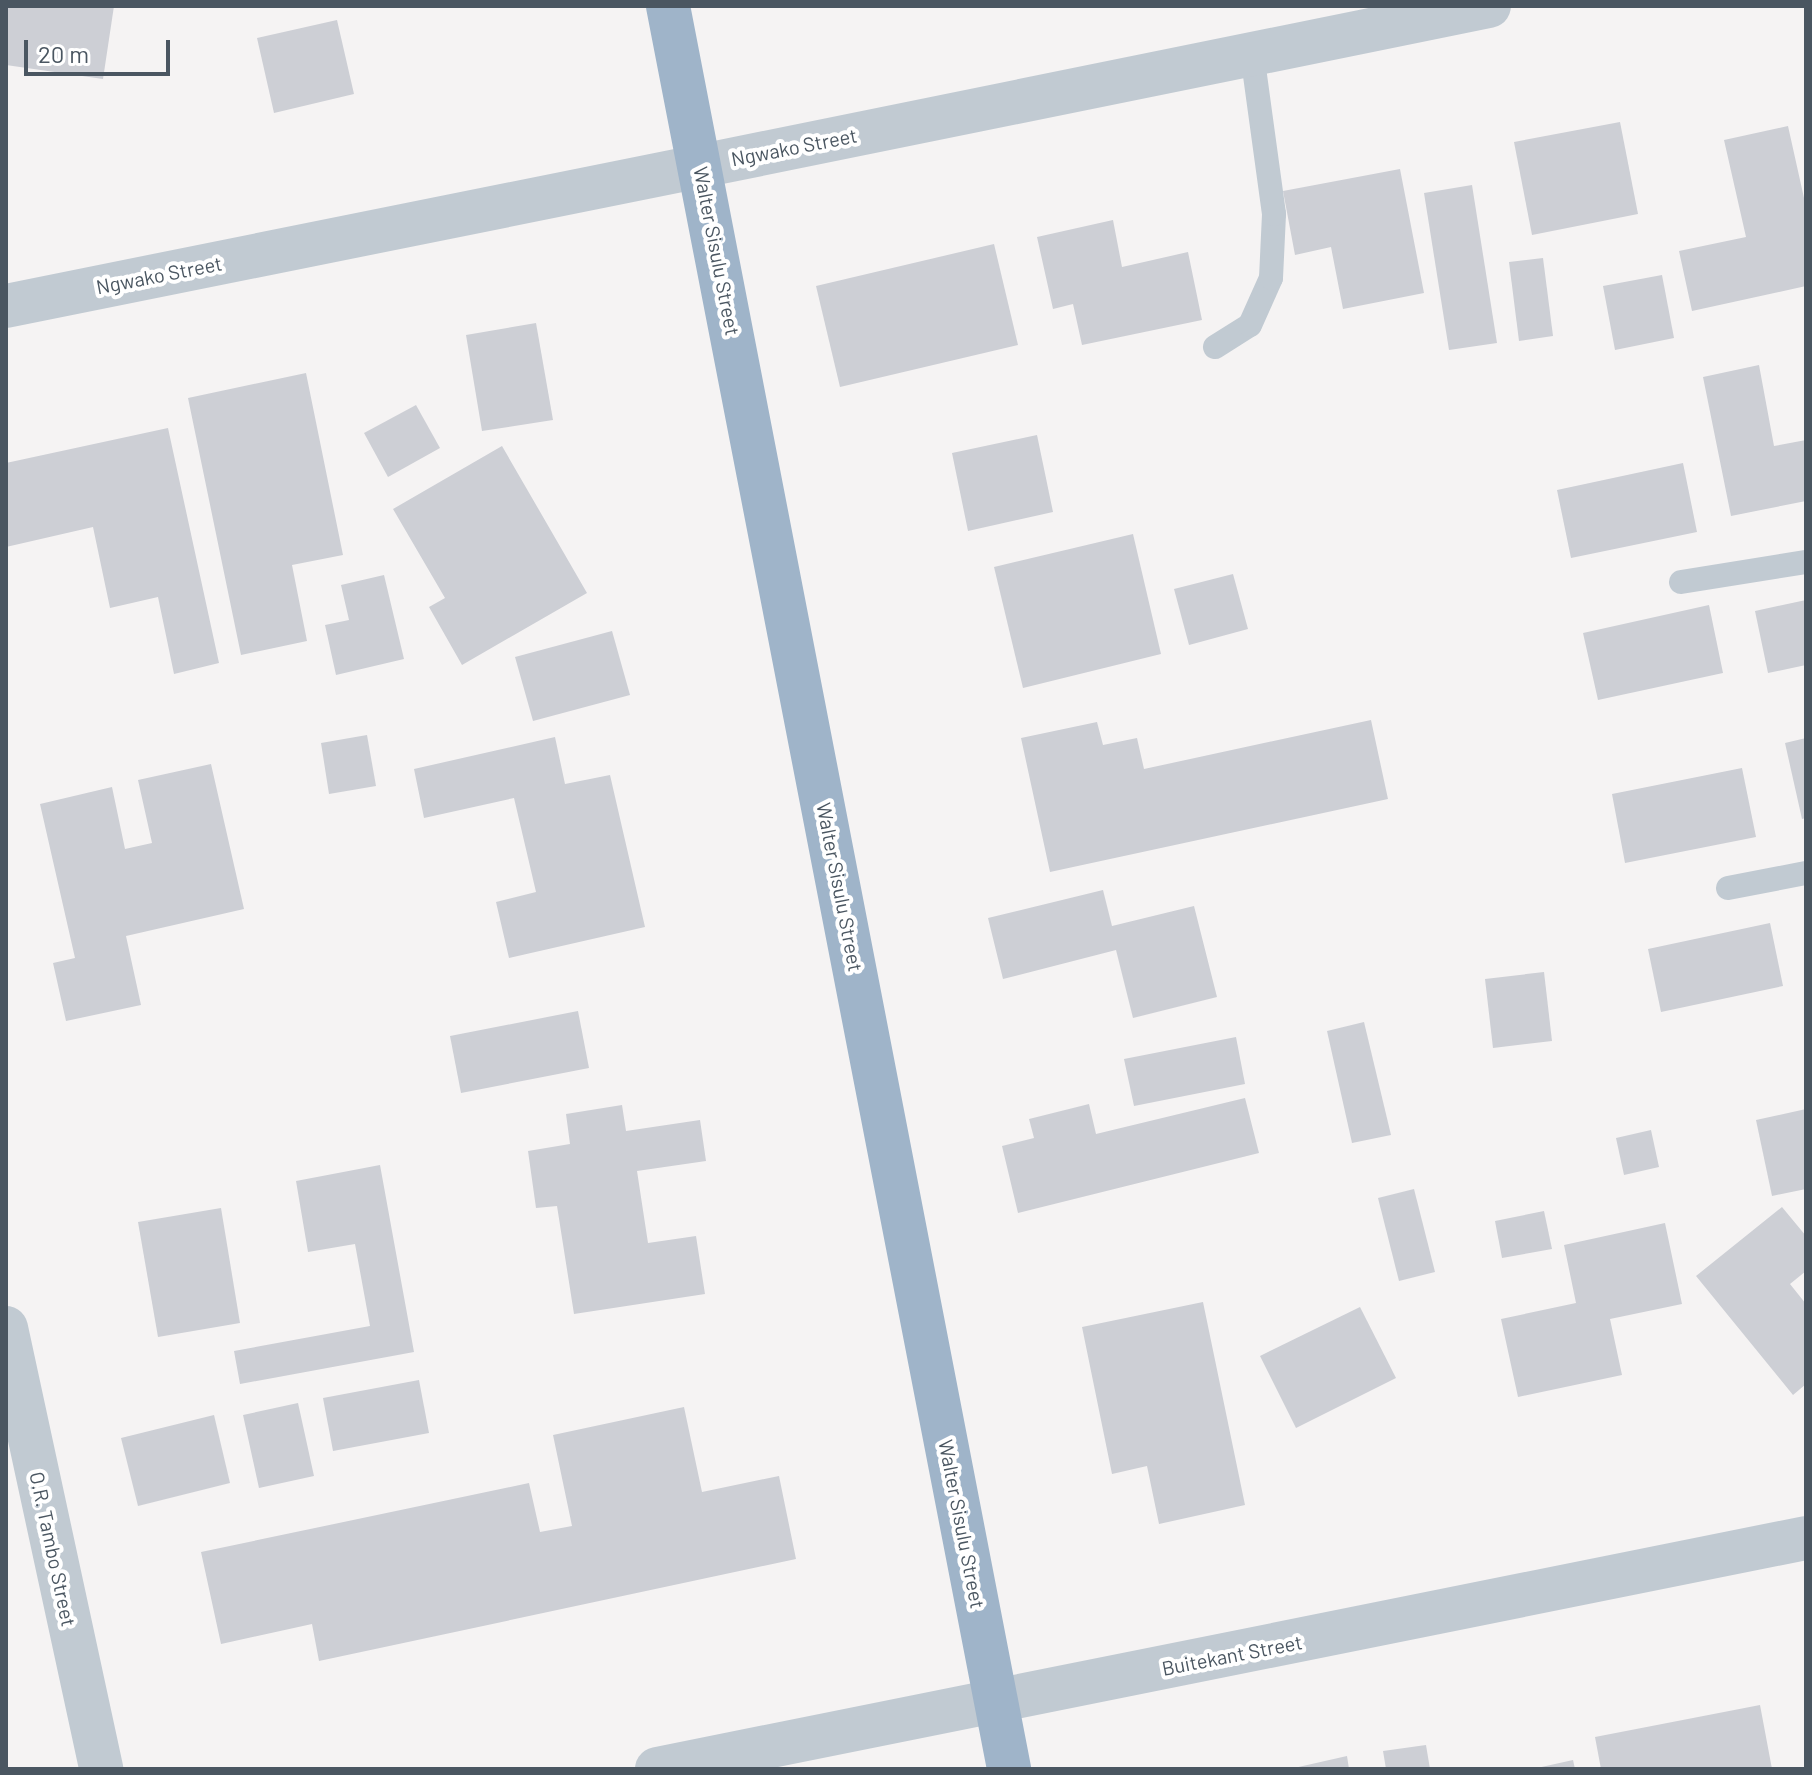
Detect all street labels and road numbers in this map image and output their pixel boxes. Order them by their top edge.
street label: Ngwako Street [729,123,859,171]
street label: Walter Sisulu Street [689,165,745,337]
street label: Ngwako Street [94,251,224,299]
street label: Walter Sisulu Street [812,801,868,973]
street label: Walter Sisulu Street [934,1438,990,1610]
street label: O.R. Tambo Street [25,1469,81,1629]
street label: Buitekant Street [1160,1630,1304,1680]

